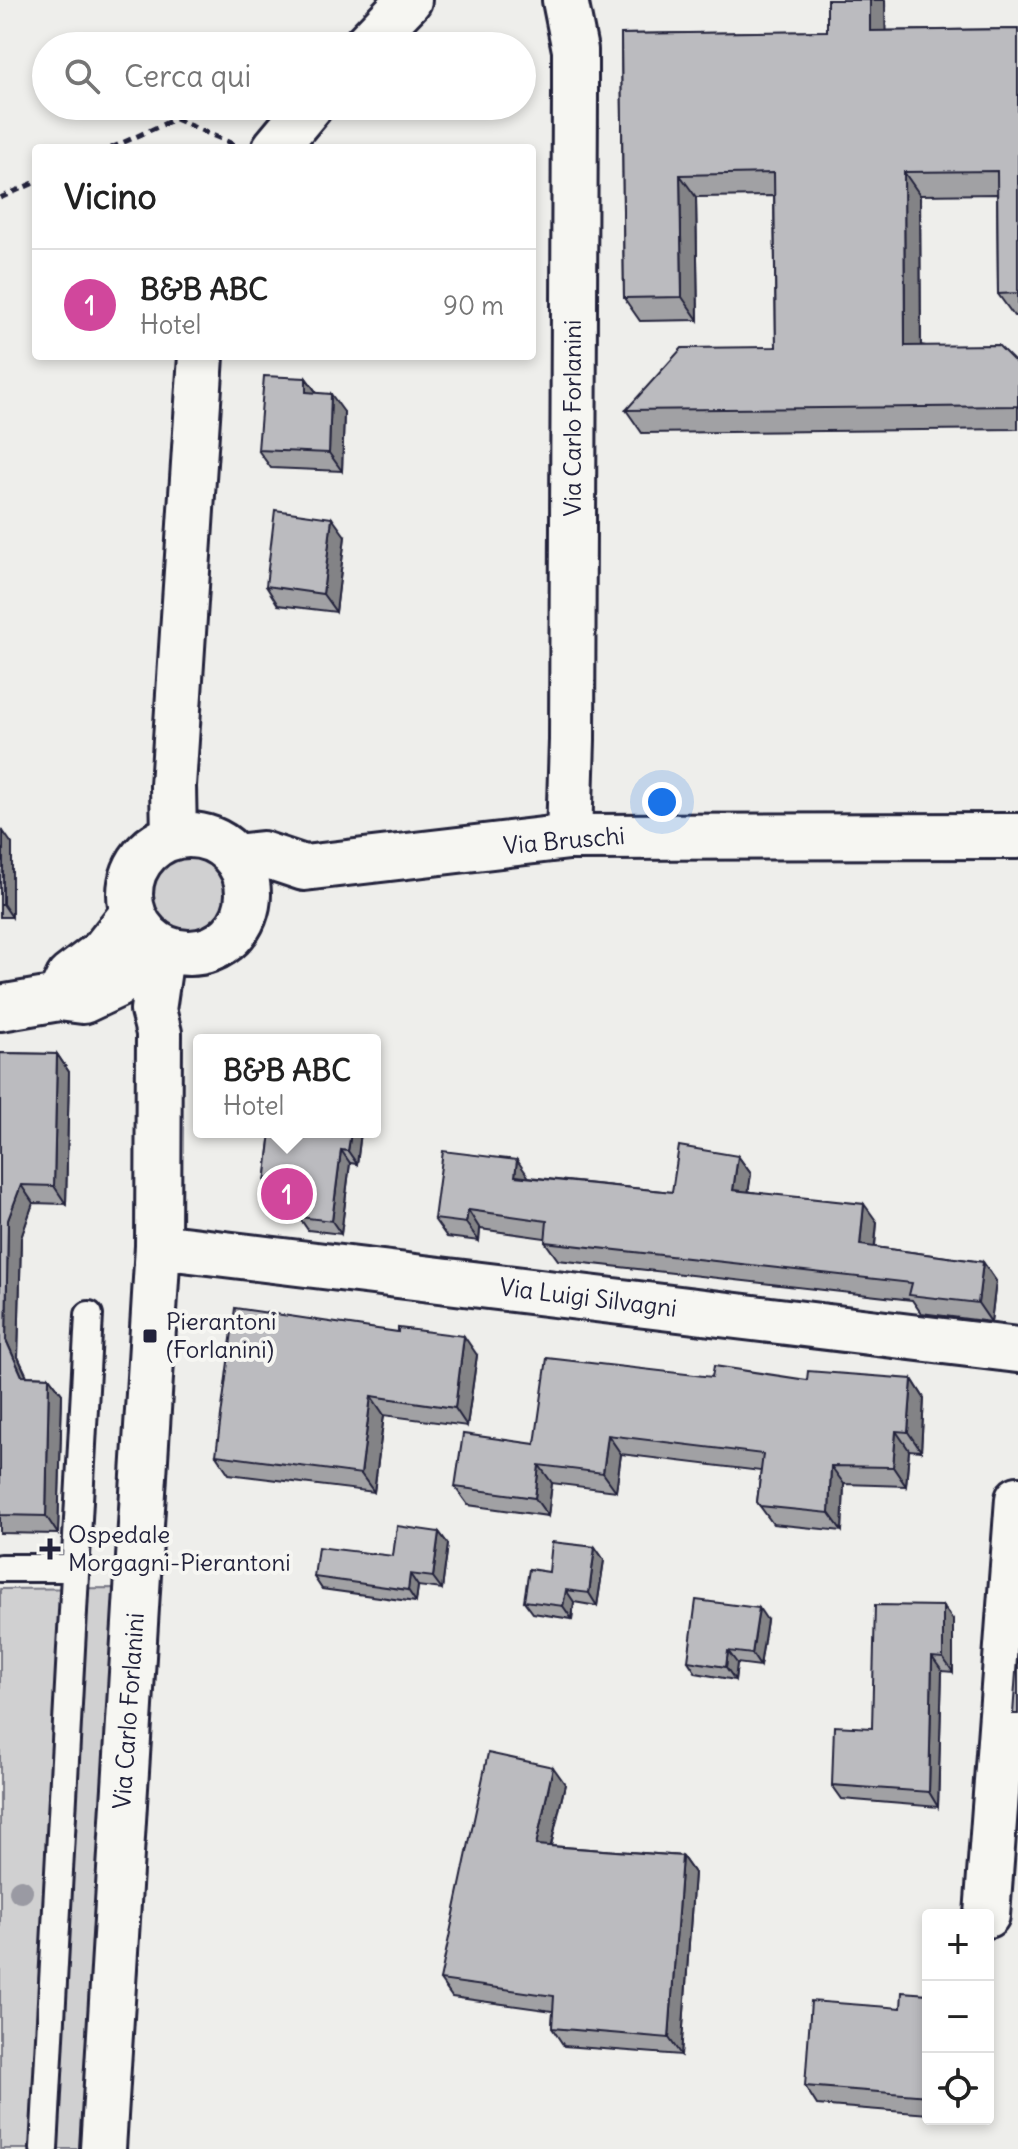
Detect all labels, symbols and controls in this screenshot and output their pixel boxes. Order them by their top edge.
search box [32,32,536,120]
icon: search [60,54,104,98]
text: Cerca qui [124,57,251,95]
text: Vicino [64,175,157,218]
text: B&B ABC [140,270,268,308]
text: 1 [85,289,95,322]
text: 90 m [443,289,504,322]
text: Hotel [140,308,201,341]
street label: Via Carlo Forlanini [557,320,587,516]
your location [642,782,682,822]
street label: Via Bruschi [502,820,626,860]
popup [193,1034,381,1138]
text: B&B ABC [223,1051,351,1089]
text: Hotel [223,1089,284,1122]
pin: 1 [261,1164,313,1224]
street label: Via Luigi Silvagni [498,1271,678,1323]
place label: Pierantoni (Forlanini) [166,1306,277,1364]
marker: Pierantoni (Forlanini) [141,1327,159,1345]
place label: Ospedale Morgagni-Pierantoni [68,1519,291,1577]
marker: Ospedale Morgagni-Pierantoni [39,1538,61,1560]
street label: Via Carlo Forlanini [106,1612,150,1810]
map controls [922,1909,994,2125]
button: + [922,1909,994,1981]
button: − [922,1981,994,2053]
button: locate [922,2053,994,2125]

